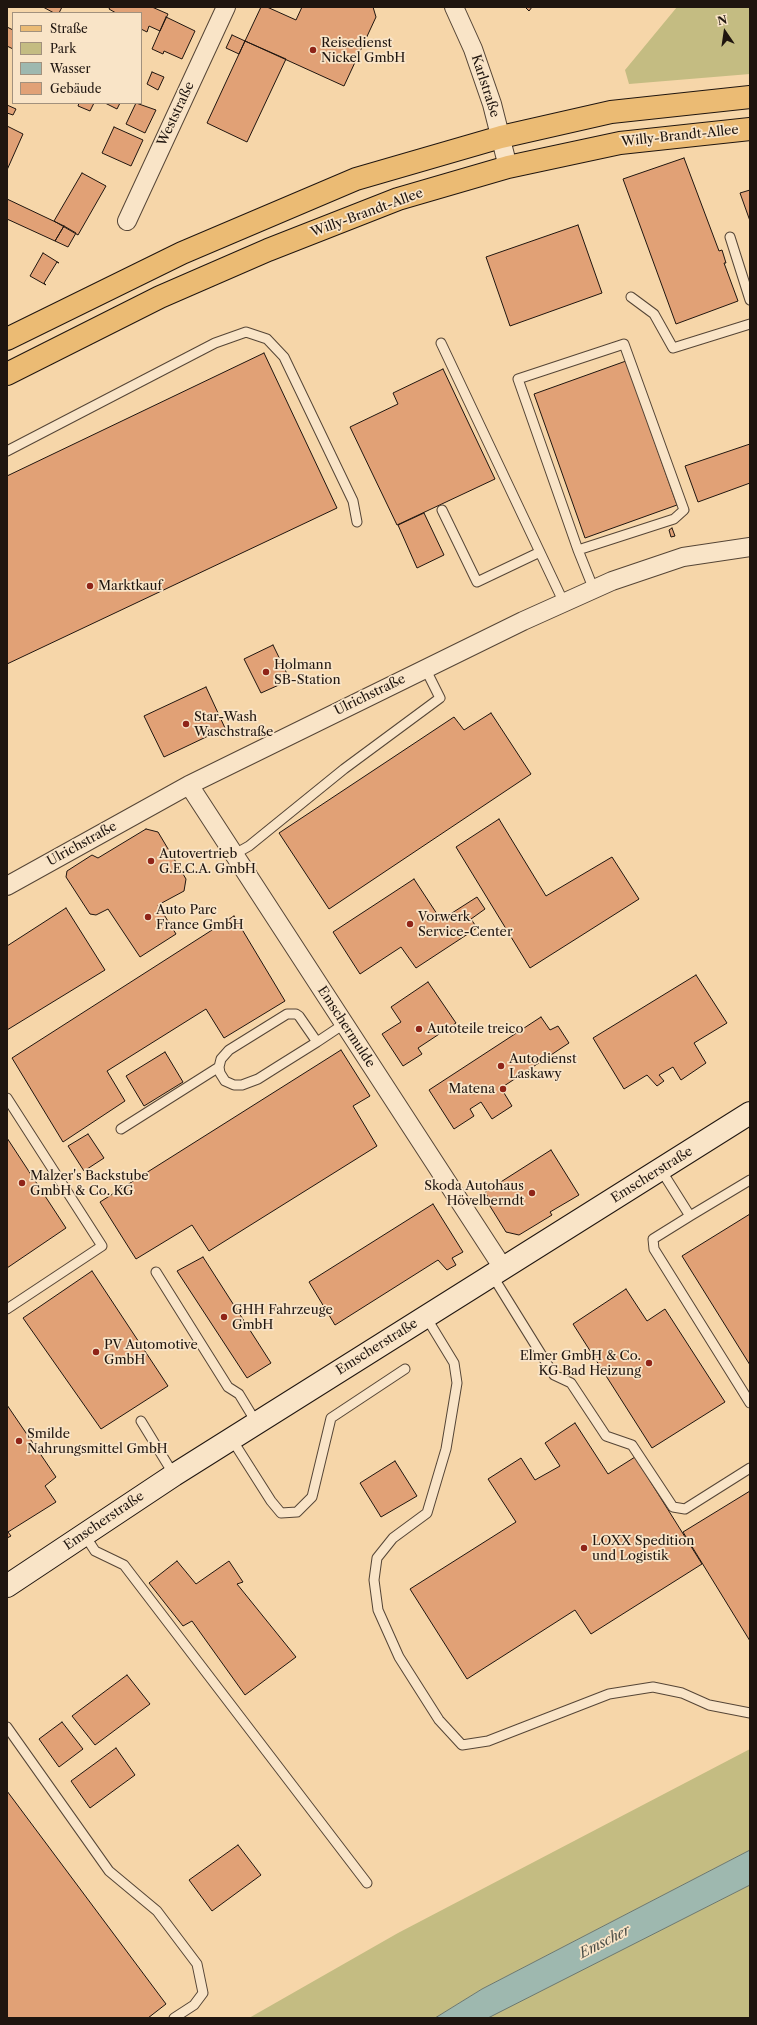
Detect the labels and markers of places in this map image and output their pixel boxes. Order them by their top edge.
place label: Reisedienst Nickel GmbH [321,35,405,66]
marker: Reisedienst Nickel GmbH [308,45,318,55]
place label: Marktkauf [98,578,162,594]
marker: Marktkauf [85,581,95,591]
place label: Holmann SB-Station [274,657,341,688]
marker: Holmann SB-Station [261,667,271,677]
place label: Star-Wash Waschstraße [194,709,273,740]
marker: Star-Wash Waschstraße [181,719,191,729]
place label: Autovertrieb G.E.C.A. GmbH [159,846,256,877]
marker: Autovertrieb G.E.C.A. GmbH [146,856,156,866]
place label: Auto Parc France GmbH [156,902,244,933]
place label: Vorwerk Service-Center [418,909,512,940]
marker: Auto Parc France GmbH [143,912,153,922]
marker: Vorwerk Service-Center [405,919,415,929]
place label: Autoteile treico [427,1021,523,1037]
marker: Autoteile treico [414,1024,424,1034]
place label: Autodienst Laskawy [509,1051,576,1082]
marker: Autodienst Laskawy [496,1061,506,1071]
place label: Matena [448,1081,495,1097]
marker: Matena [498,1084,508,1094]
place label: Malzer's Backstube GmbH & Co. KG [30,1168,149,1199]
marker: Malzer's Backstube GmbH & Co. KG [17,1178,27,1188]
place label: Skoda Autohaus Hövelberndt [424,1178,524,1209]
marker: Skoda Autohaus Hövelberndt [527,1188,537,1198]
place label: GHH Fahrzeuge GmbH [232,1302,333,1333]
marker: GHH Fahrzeuge GmbH [219,1312,229,1322]
place label: PV Automotive GmbH [104,1337,198,1368]
marker: PV Automotive GmbH [91,1347,101,1357]
place label: Elmer GmbH & Co. KG Bad Heizung [520,1348,641,1379]
marker: Elmer GmbH & Co. KG Bad Heizung [644,1358,654,1368]
place label: Smilde Nahrungsmittel GmbH [27,1426,168,1457]
marker: Smilde Nahrungsmittel GmbH [14,1436,24,1446]
place label: LOXX Spedition und Logistik [592,1533,694,1564]
marker: LOXX Spedition und Logistik [579,1543,589,1553]

